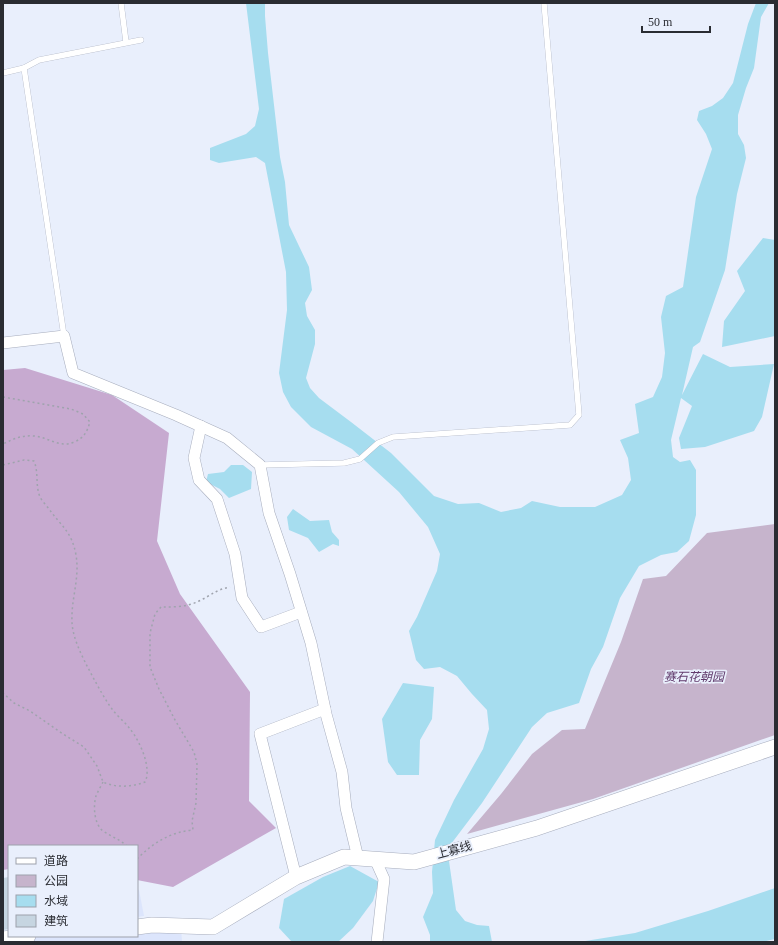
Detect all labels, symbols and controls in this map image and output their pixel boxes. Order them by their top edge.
scale bar [642,8,710,34]
text: 50 m [648,15,673,29]
park label: 赛石花朝园 [664,670,726,684]
street label: 上寡线 [435,839,473,861]
legend [8,845,138,937]
text: 道路 [44,854,68,868]
text: 公园 [44,874,68,888]
text: 水域 [44,894,68,908]
text: 建筑 [44,914,68,928]

